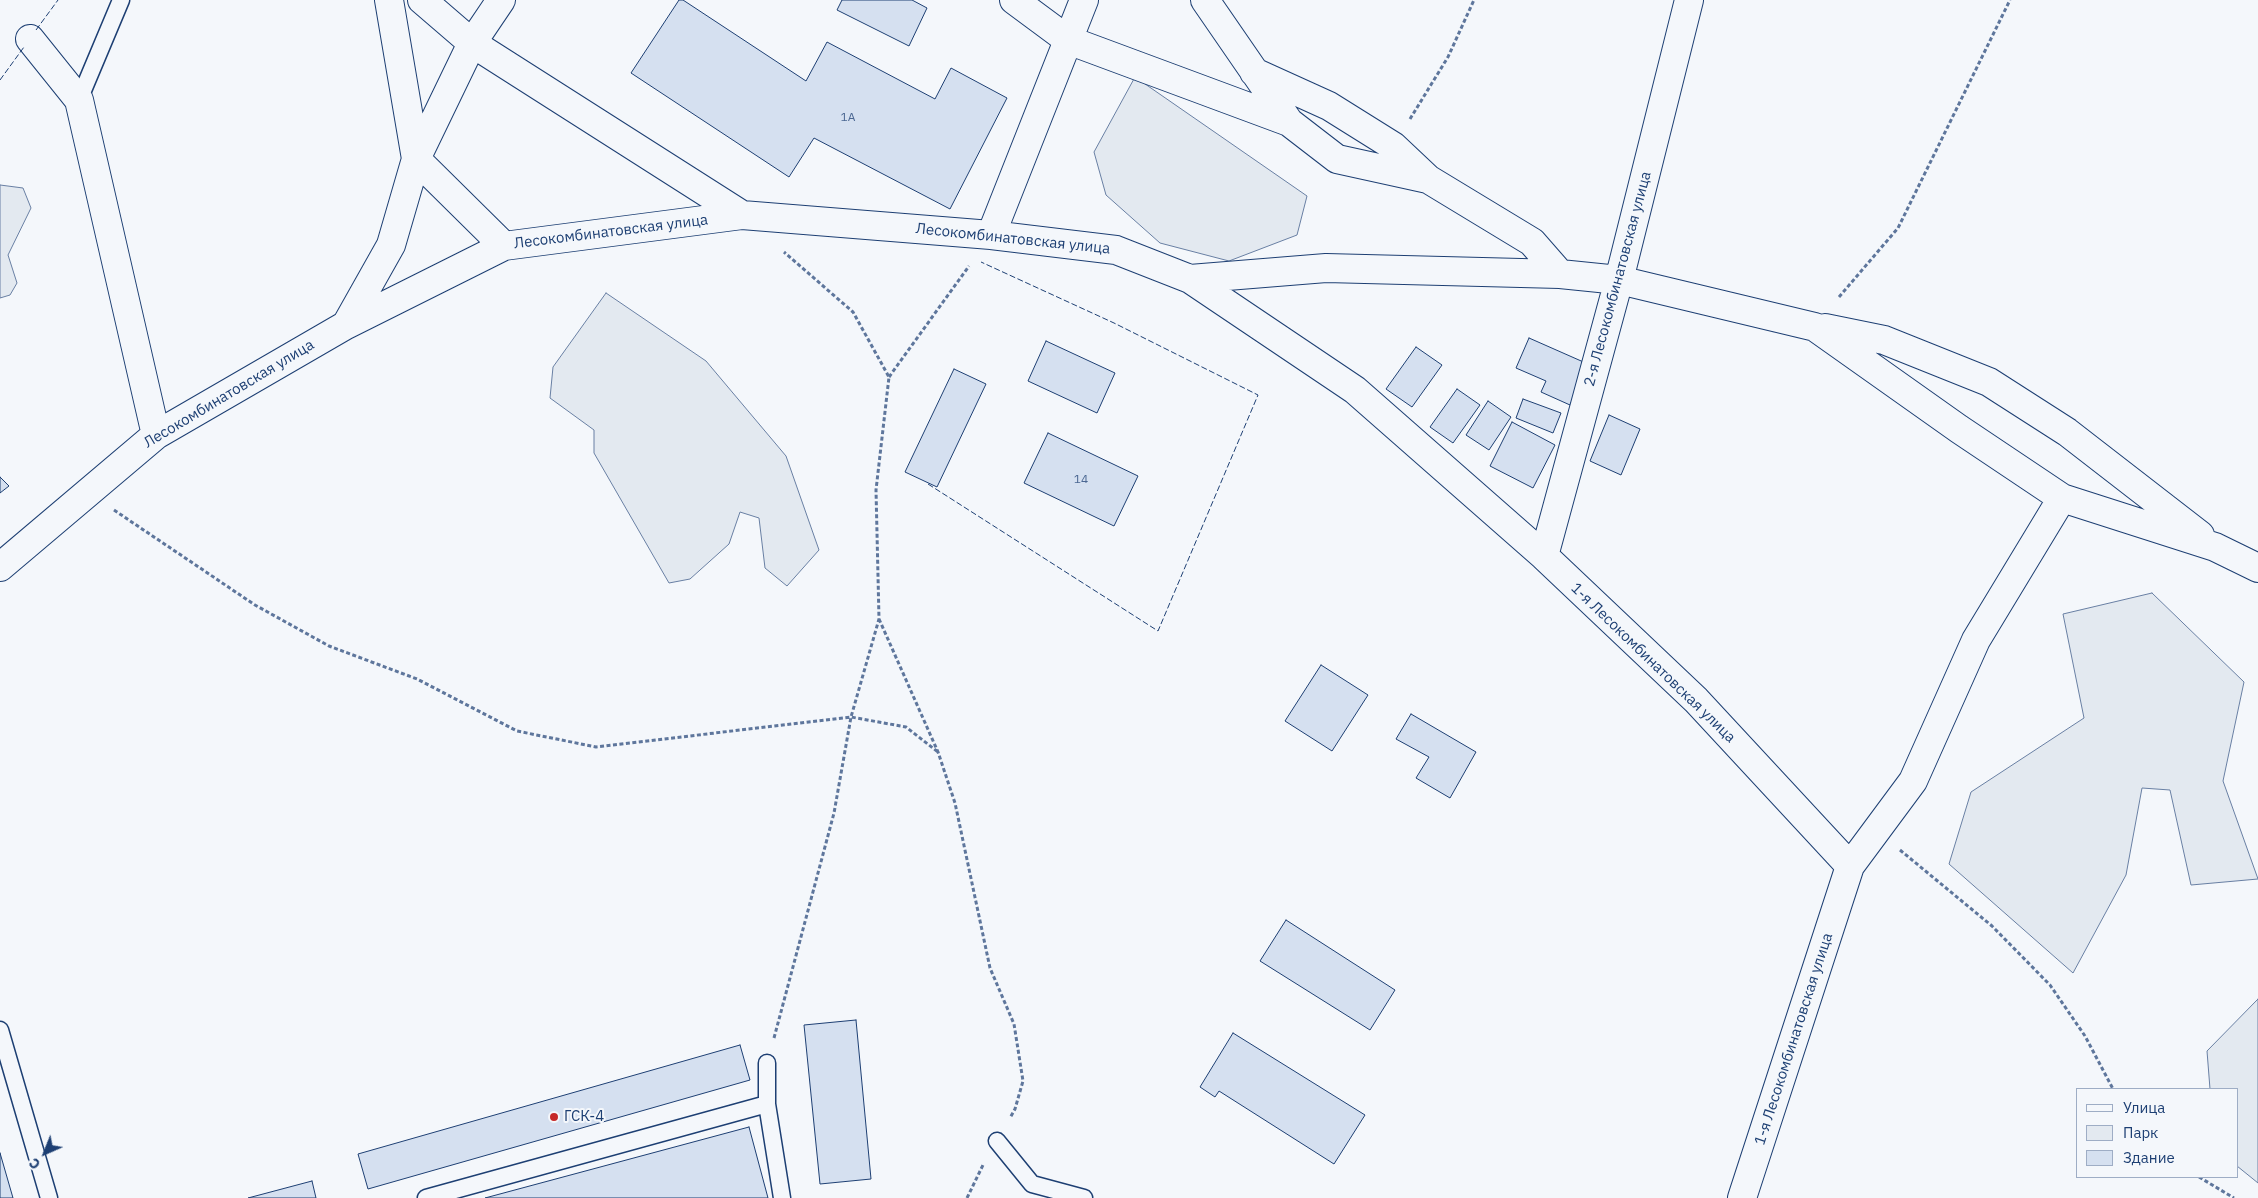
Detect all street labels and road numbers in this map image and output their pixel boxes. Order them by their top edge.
street label: 2-я Лесокомбинатовская улица [1581,169,1655,389]
street label: Лесокомбинатовская улица [513,211,709,253]
street label: Лесокомбинатовская улица [915,220,1111,258]
street label: Лесокомбинатовская улица [141,336,317,452]
street label: 1-я Лесокомбинатовская улица [1567,579,1739,747]
street label: 1-я Лесокомбинатовская улица [1751,931,1837,1147]

